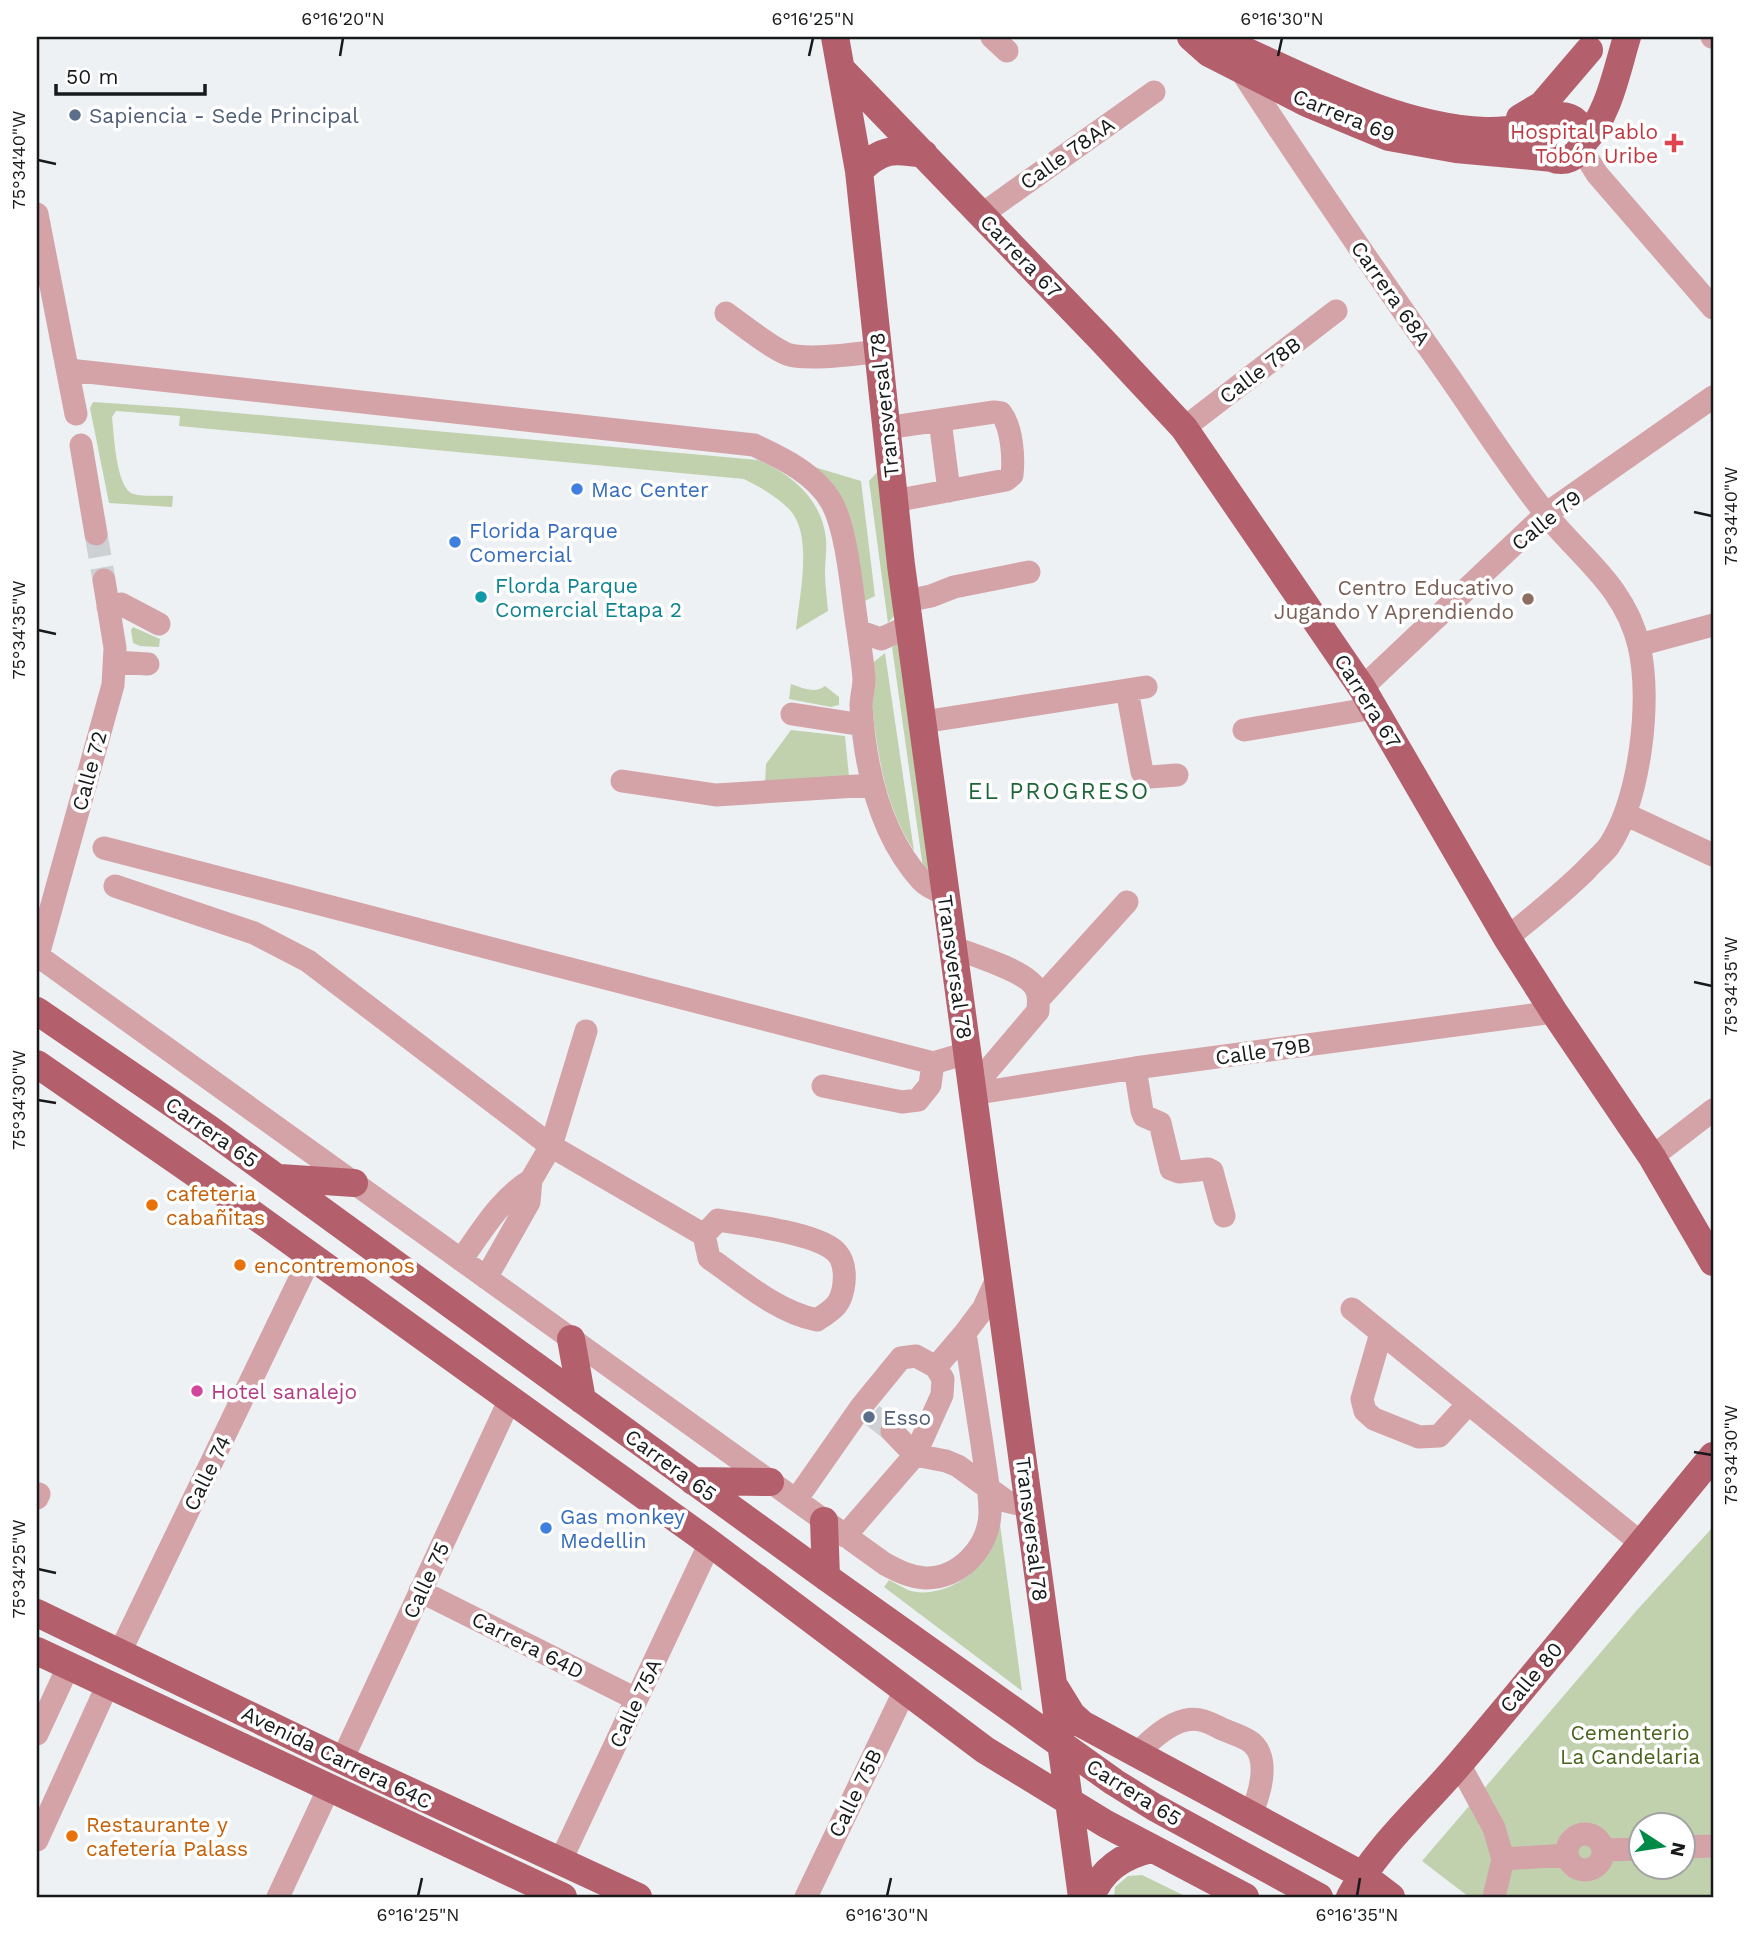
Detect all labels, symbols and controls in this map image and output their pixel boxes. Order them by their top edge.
text: 6°16'20"N [301,8,385,29]
text: 6°16'25"N [772,8,854,29]
text: 6°16'30"N [1240,8,1324,29]
scale bar [56,52,205,96]
text: 50 m [66,64,118,89]
street label: Carrera 69 [1289,83,1399,147]
place label: Sapiencia - Sede Principal [89,103,359,128]
marker: Sapiencia - Sede Principal [67,107,83,123]
text: 75°34'40"W [8,111,29,209]
street label: Calle 78AA [1015,111,1119,195]
place label: Hospital Pablo Tobón Uribe [1510,119,1658,168]
marker: Hospital Pablo Tobón Uribe [1664,133,1684,153]
street label: Carrera 67 [975,209,1067,303]
street label: Carrera 68A [1346,236,1436,350]
street label: Transversal 78 [864,331,904,479]
street label: Calle 78B [1214,331,1306,409]
text: 75°34'40"W [1720,467,1741,565]
place label: Mac Center [591,477,709,502]
marker: Mac Center [569,481,585,497]
street label: Calle 79 [1506,484,1586,556]
place label: Florida Parque Comercial [469,518,618,567]
marker: Florida Parque Comercial [447,534,463,550]
place label: Florda Parque Comercial Etapa 2 [495,573,682,622]
place label: Centro Educativo Jugando Y Aprendiendo [1274,575,1514,624]
text: 75°34'35"W [8,580,29,680]
marker: Florda Parque Comercial Etapa 2 [473,589,489,605]
marker: Centro Educativo Jugando Y Aprendiendo [1520,591,1536,607]
street label: Carrera 67 [1329,649,1407,753]
street label: Calle 72 [66,728,112,814]
district label: EL PROGRESO [968,778,1150,805]
street label: Transversal 78 [932,893,978,1041]
text: 75°34'35"W [1720,936,1741,1036]
street label: Calle 79B [1214,1032,1312,1070]
text: 75°34'30"W [8,1050,29,1150]
street label: Carrera 65 [161,1091,263,1173]
place label: cafeteria cabañitas [166,1181,265,1230]
marker: cafeteria cabañitas [144,1197,160,1213]
place label: encontremonos [254,1253,415,1278]
marker: encontremonos [232,1257,248,1273]
place label: Hotel sanalejo [211,1379,357,1404]
marker: Hotel sanalejo [189,1383,205,1399]
place label: Esso [883,1405,931,1430]
text: 75°34'30"W [1720,1405,1741,1505]
marker: Esso [861,1409,877,1425]
street label: Carrera 65 [620,1423,722,1507]
street label: Calle 74 [178,1431,236,1515]
street label: Transversal 78 [1011,1455,1053,1603]
place label: Gas monkey Medellin [560,1504,685,1553]
text: 75°34'25"W [8,1519,29,1619]
marker: Gas monkey Medellin [538,1520,554,1536]
street label: Calle 75 [397,1538,455,1622]
street label: Carrera 64D [468,1606,588,1684]
street label: Calle 80 [1494,1637,1568,1717]
street label: Calle 75A [604,1654,667,1752]
street label: Avenida Carrera 64C [238,1700,436,1814]
park label: Cementerio La Candelaria [1560,1720,1700,1769]
street label: Calle 75B [823,1745,887,1841]
street label: Carrera 65 [1082,1753,1186,1831]
place label: Restaurante y cafetería Palass [86,1812,248,1861]
north arrow [1628,1812,1698,1882]
marker: Restaurante y cafetería Palass [64,1828,80,1844]
text: N [1665,1840,1691,1859]
text: 6°16'25"N [377,1904,459,1925]
text: 6°16'30"N [845,1904,929,1925]
text: 6°16'35"N [1316,1904,1398,1925]

